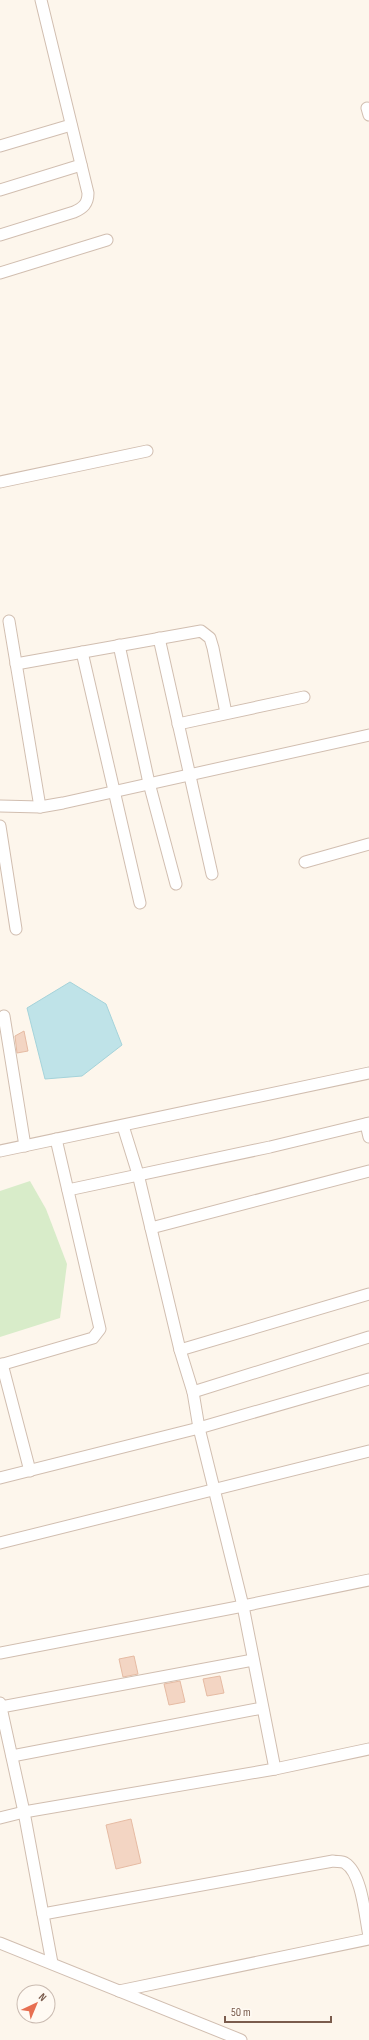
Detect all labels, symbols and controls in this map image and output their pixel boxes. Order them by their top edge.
north arrow [16,1984,56,2024]
text: N [36,1990,49,2004]
scale bar [225,1998,331,2024]
text: 50 m [231,2005,251,2020]

